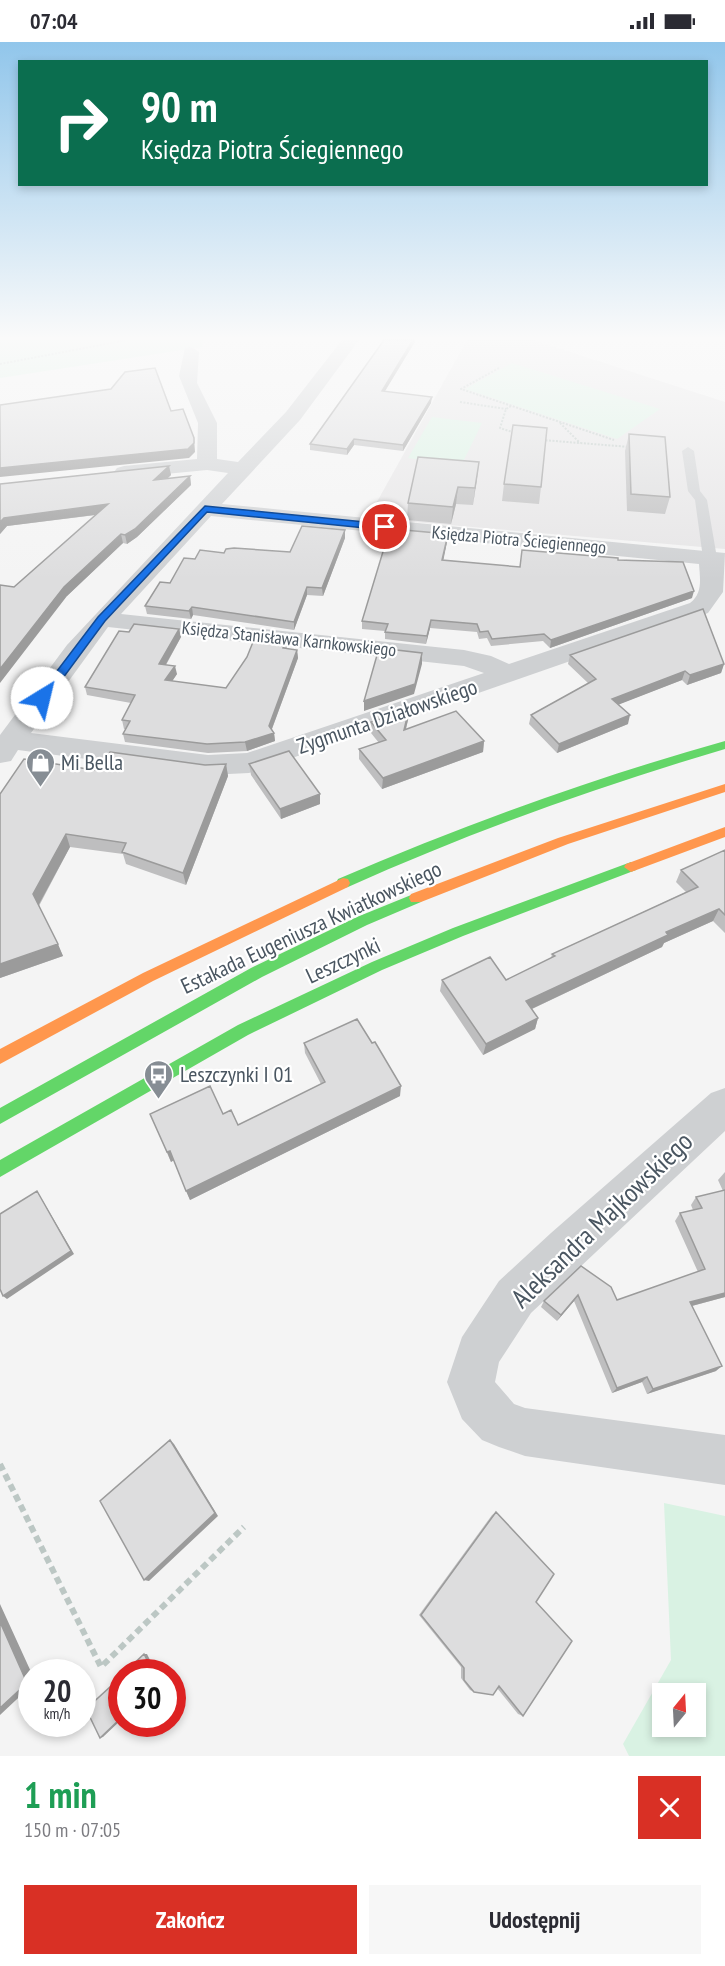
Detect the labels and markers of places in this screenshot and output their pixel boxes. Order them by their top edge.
pin [359,501,410,552]
shop icon: Mi Bella [24,746,56,788]
place label: Mi Bella [61,748,123,776]
bus stop icon: Leszczynki I 01 [143,1058,175,1100]
place label: Leszczynki I 01 [180,1060,293,1088]

